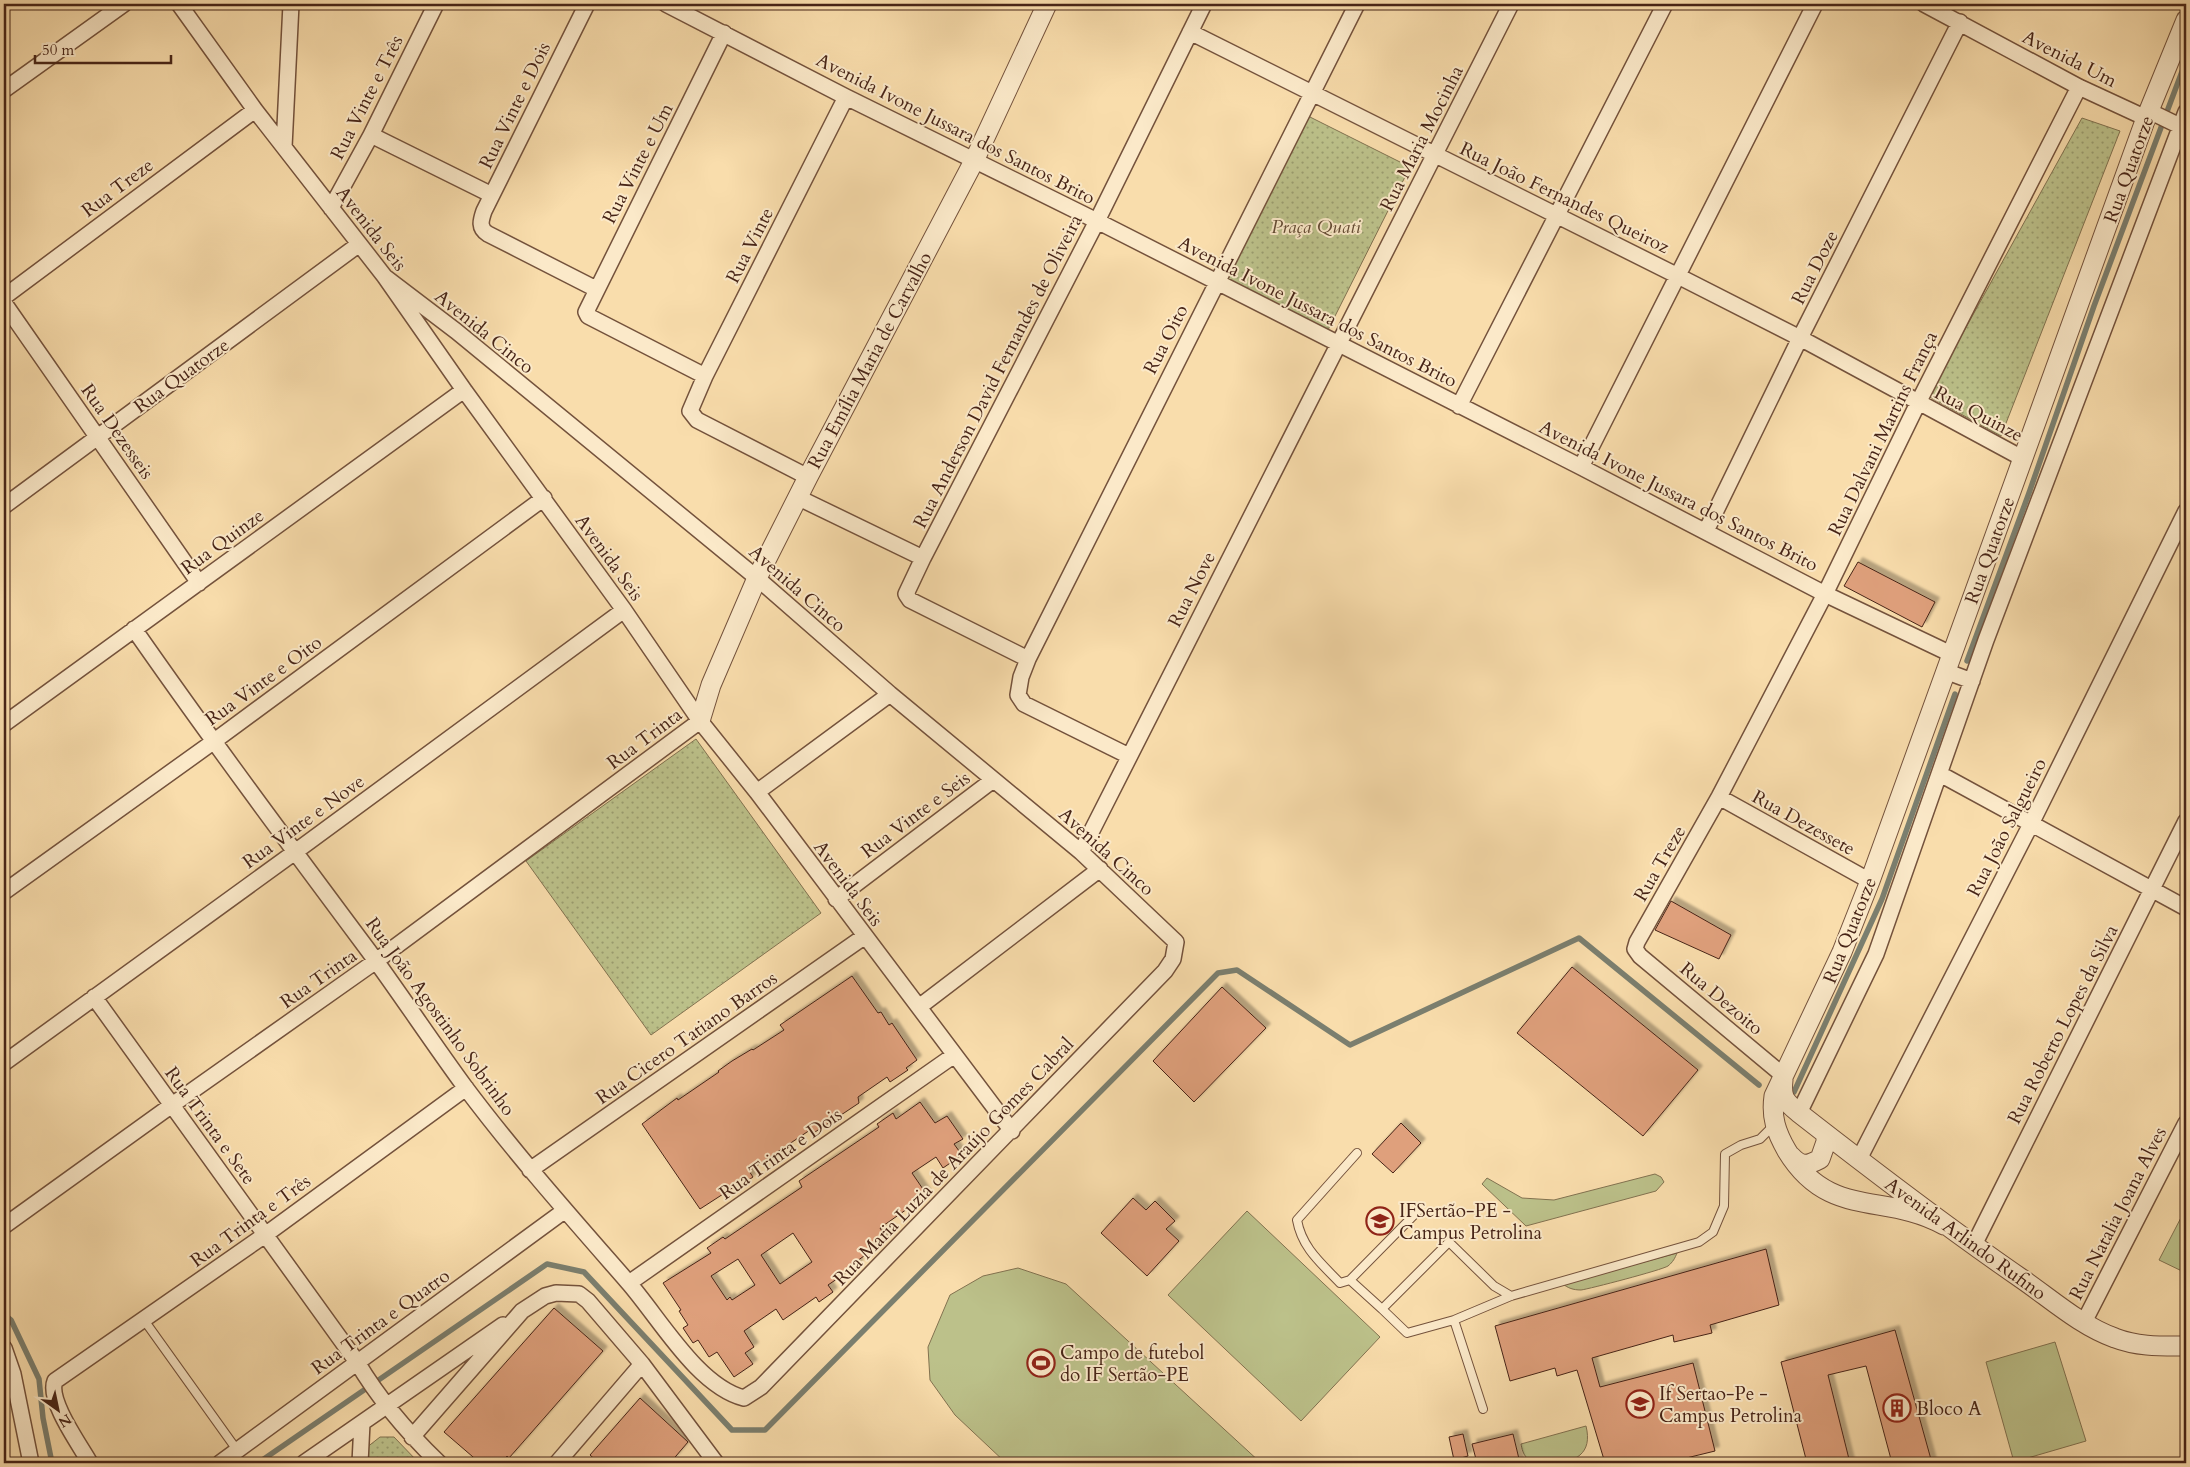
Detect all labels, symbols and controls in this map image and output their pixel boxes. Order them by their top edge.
street label: Avenida Um [2018,24,2122,94]
street label: Rua Vinte e Três [324,31,409,164]
scale bar [35,32,171,64]
street label: Rua Vinte e Dois [473,38,557,173]
text: 50 m [42,40,74,60]
street label: Avenida Ivone Jussara dos Santos Brito [812,47,1099,211]
street label: Rua Maria Mocinha [1374,61,1470,216]
street label: Rua Vinte e Um [596,98,680,228]
street label: Rua Quatorze [2098,112,2160,227]
street label: Rua João Fernandes Queiroz [1455,136,1674,260]
street label: Rua Treze [76,152,159,223]
street label: Avenida Seis [330,181,413,276]
street label: Rua Vinte [720,203,780,288]
street label: Rua Anderson David Fernandes de Oliveira [907,210,1089,533]
park label: Praça Quati [1271,214,1362,240]
street label: Rua Doze [1785,226,1845,309]
street label: Avenida Ivone Jussara dos Santos Brito [1174,230,1461,394]
street label: Rua Emília Maria de Carvalho [802,247,938,473]
street label: Avenida Cinco [429,284,540,380]
street label: Rua Oito [1137,300,1194,379]
street label: Rua Dalvani Martins França [1822,327,1944,540]
street label: Rua Quatorze [129,332,235,419]
street label: Rua Dezesseis [75,379,160,485]
street label: Rua Quinze [1930,380,2027,448]
street label: Avenida Ivone Jussara dos Santos Brito [1535,414,1822,578]
street label: Rua Quatorze [1959,493,2021,608]
street label: Rua Quinze [176,503,269,581]
street label: Avenida Seis [569,509,649,606]
street label: Avenida Cinco [743,539,852,638]
street label: Rua Nove [1162,547,1222,632]
street label: Rua Vinte e Oito [200,630,327,732]
street label: Rua Trinta [602,702,688,776]
street label: Rua João Salgueiro [1961,754,2053,901]
street label: Rua Vinte e Seis [856,765,975,864]
street label: Rua Vinte e Nove [237,769,370,875]
street label: Rua Dezessete [1747,784,1860,862]
street label: Avenida Cinco [1053,802,1160,902]
street label: Rua Treze [1628,821,1692,906]
street label: Avenida Seis [807,835,889,932]
street label: Rua Quatorze [1817,873,1883,987]
street label: Rua João Agostinho Sobrinho [359,912,521,1121]
street label: Rua Roberto Lopes da Silva [2001,920,2124,1129]
street label: Rua Trinta [275,943,362,1015]
street label: Rua Dezoito [1674,956,1769,1041]
street label: Rua Cicero Tatiano Barros [591,965,782,1110]
street label: Rua Maria Luzia de Araújo Gomes Cabral [828,1032,1080,1291]
street label: Rua Trinta e Sete [159,1061,262,1190]
street label: Rua Trinta e Dois [714,1102,847,1206]
street label: Rua Natalia Joana Alves [2063,1122,2173,1304]
street label: Rua Trinta e Três [185,1168,316,1273]
street label: Avenida Arlindo Rufino [1879,1171,2051,1306]
place label: IFSertão-PE - Campus Petrolina [1399,1198,1542,1246]
school or university icon: IFSertão-PE - Campus Petrolina [1365,1206,1395,1236]
street label: Rua Trinta e Quatro [306,1263,455,1381]
place label: Campo de futebol do IF Sertão-PE [1060,1340,1204,1388]
sports icon: Campo de futebol do IF Sertão-PE [1026,1348,1056,1378]
place label: If Sertao-Pe - Campus Petrolina [1659,1381,1802,1429]
north arrow [32,1384,82,1434]
school or university icon: If Sertao-Pe - Campus Petrolina [1625,1389,1655,1419]
building icon: Bloco A [1882,1393,1912,1423]
place label: Bloco A [1916,1396,1982,1422]
text: N [55,1409,75,1432]

